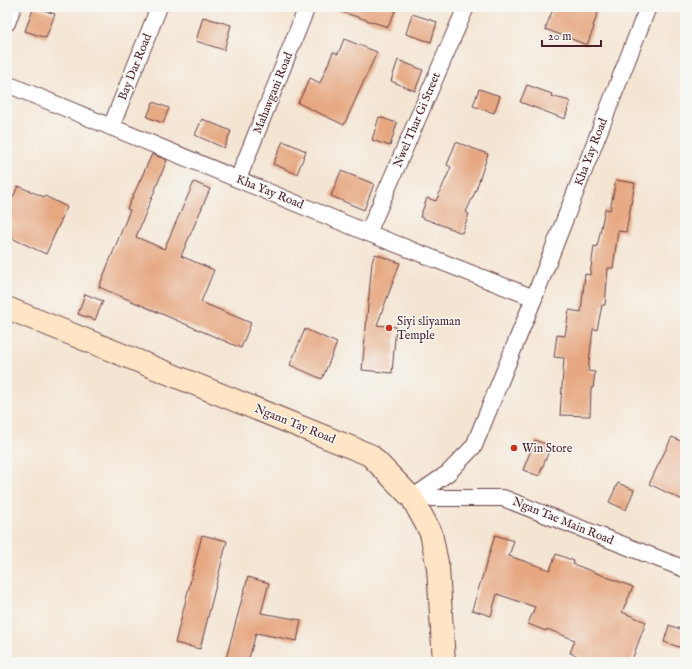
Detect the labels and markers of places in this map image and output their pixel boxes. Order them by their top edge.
place label: Siyi sliyaman Temple [397,314,461,344]
marker: Siyi sliyaman Temple [384,323,394,333]
place label: Win Store [522,441,573,456]
marker: Win Store [509,443,519,453]

